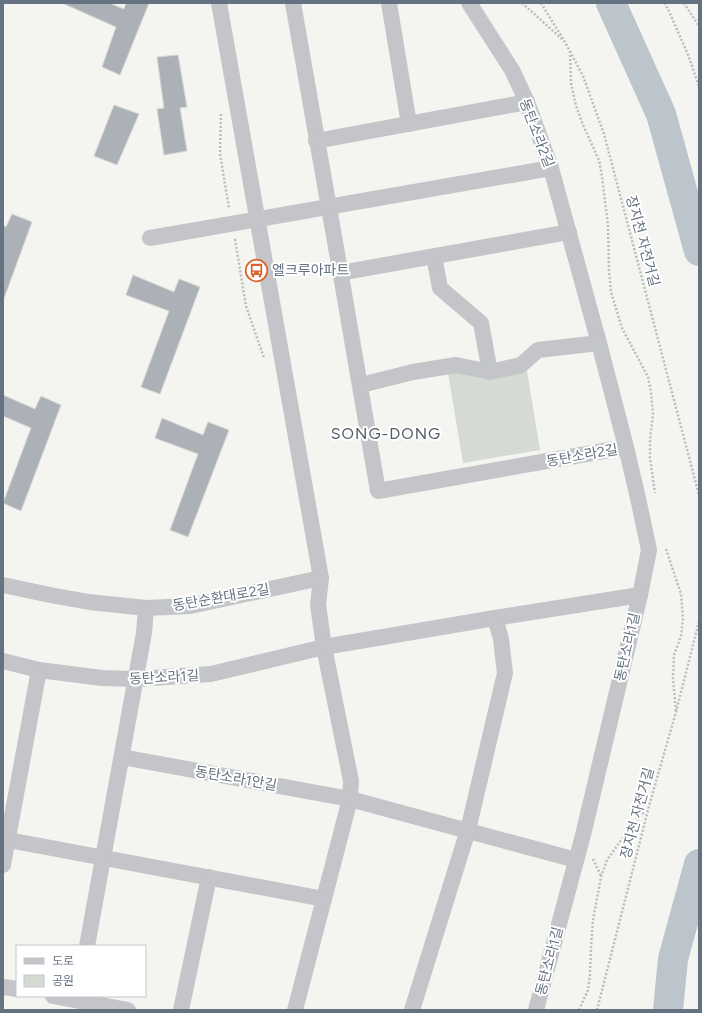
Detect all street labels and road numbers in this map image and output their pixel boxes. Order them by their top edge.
street label: 동탄소라2길 [516,96,557,170]
street label: 장지천 자전거길 [622,194,663,289]
street label: 동탄소라2길 [545,441,619,470]
street label: 동탄순환대로2길 [171,581,271,614]
street label: 동탄소라1길 [611,611,644,683]
street label: 동탄소라1길 [129,667,200,688]
street label: 동탄소라1안길 [194,763,278,794]
street label: 장지천 자전거길 [617,766,658,861]
street label: 동탄소라1길 [532,925,567,997]

